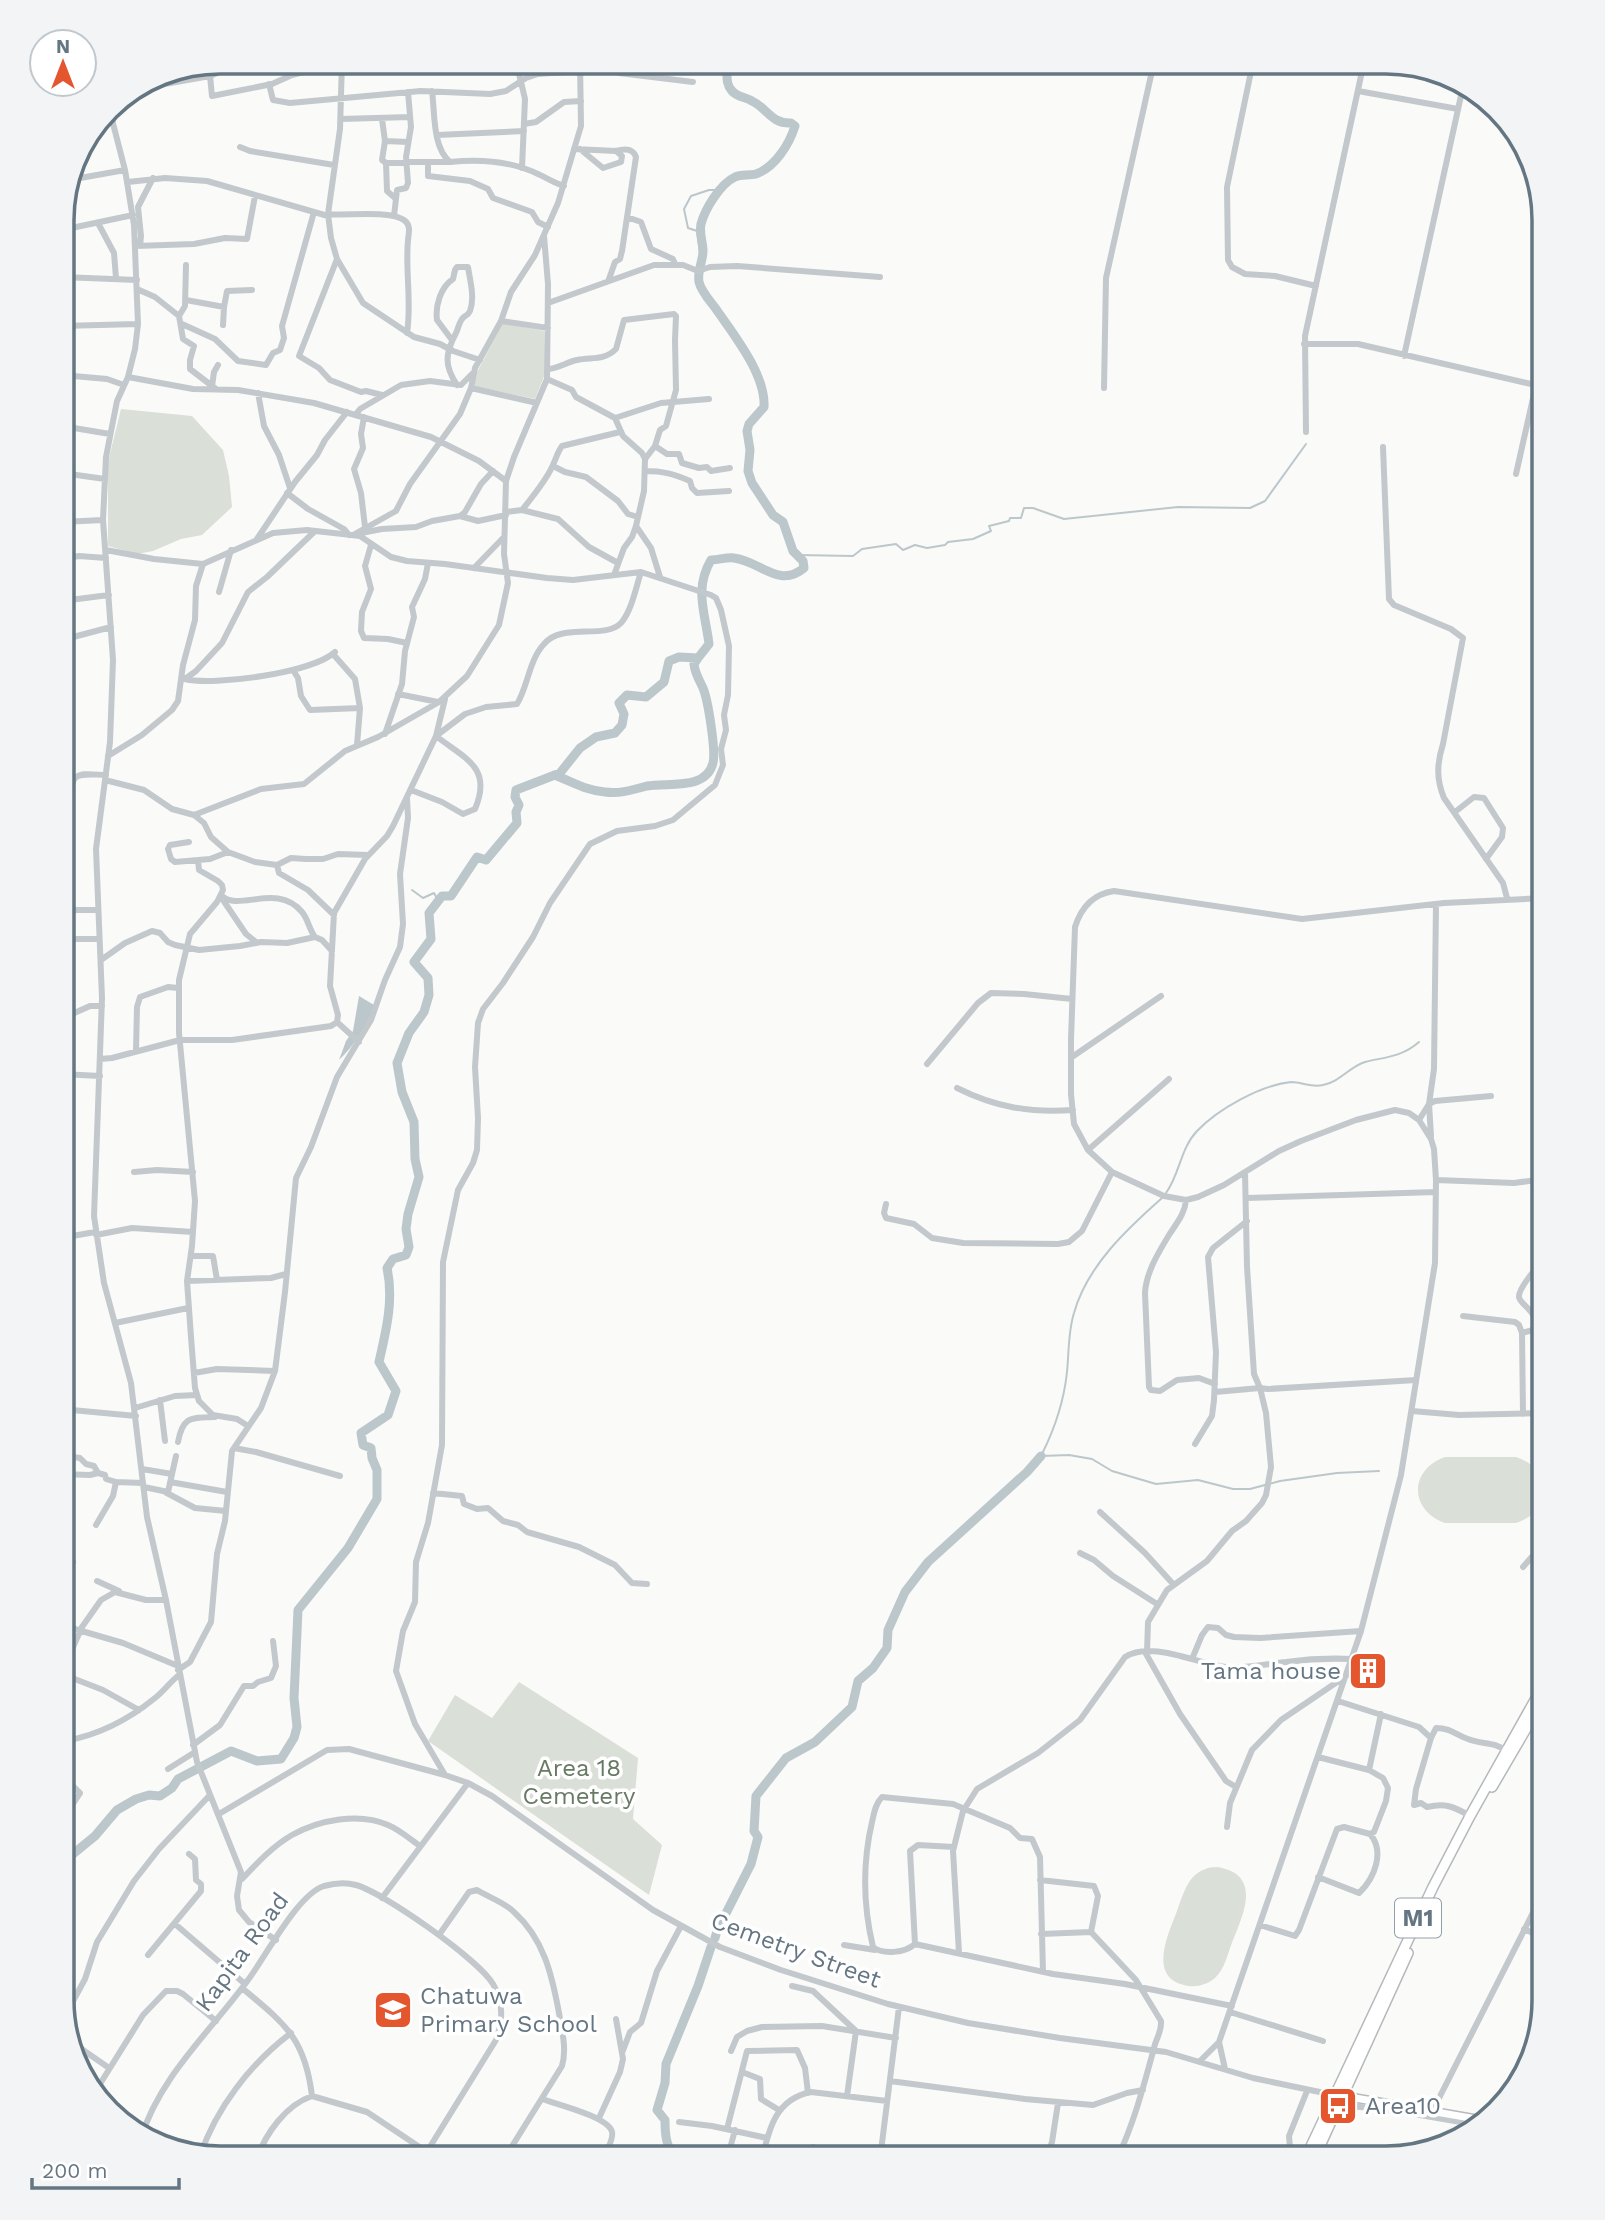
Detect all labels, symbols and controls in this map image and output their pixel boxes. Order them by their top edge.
north arrow [28,28,98,98]
text: N [56,35,70,58]
building icon: Tama house [1347,1650,1389,1692]
place label: Tama house [1201,1657,1341,1685]
park label: Area 18 Cemetery [523,1754,636,1810]
street label: Kapita Road [189,1887,295,2017]
road number: M1 [1395,1898,1441,1938]
street label: Cemetry Street [707,1906,885,1994]
place label: Chatuwa Primary School [420,1982,598,2038]
school or university icon: Chatuwa Primary School [372,1989,414,2031]
bus stop icon: Area10 [1317,2085,1359,2127]
place label: Area10 [1365,2092,1441,2120]
scale bar [32,2146,178,2190]
text: 200 m [42,2158,108,2183]

